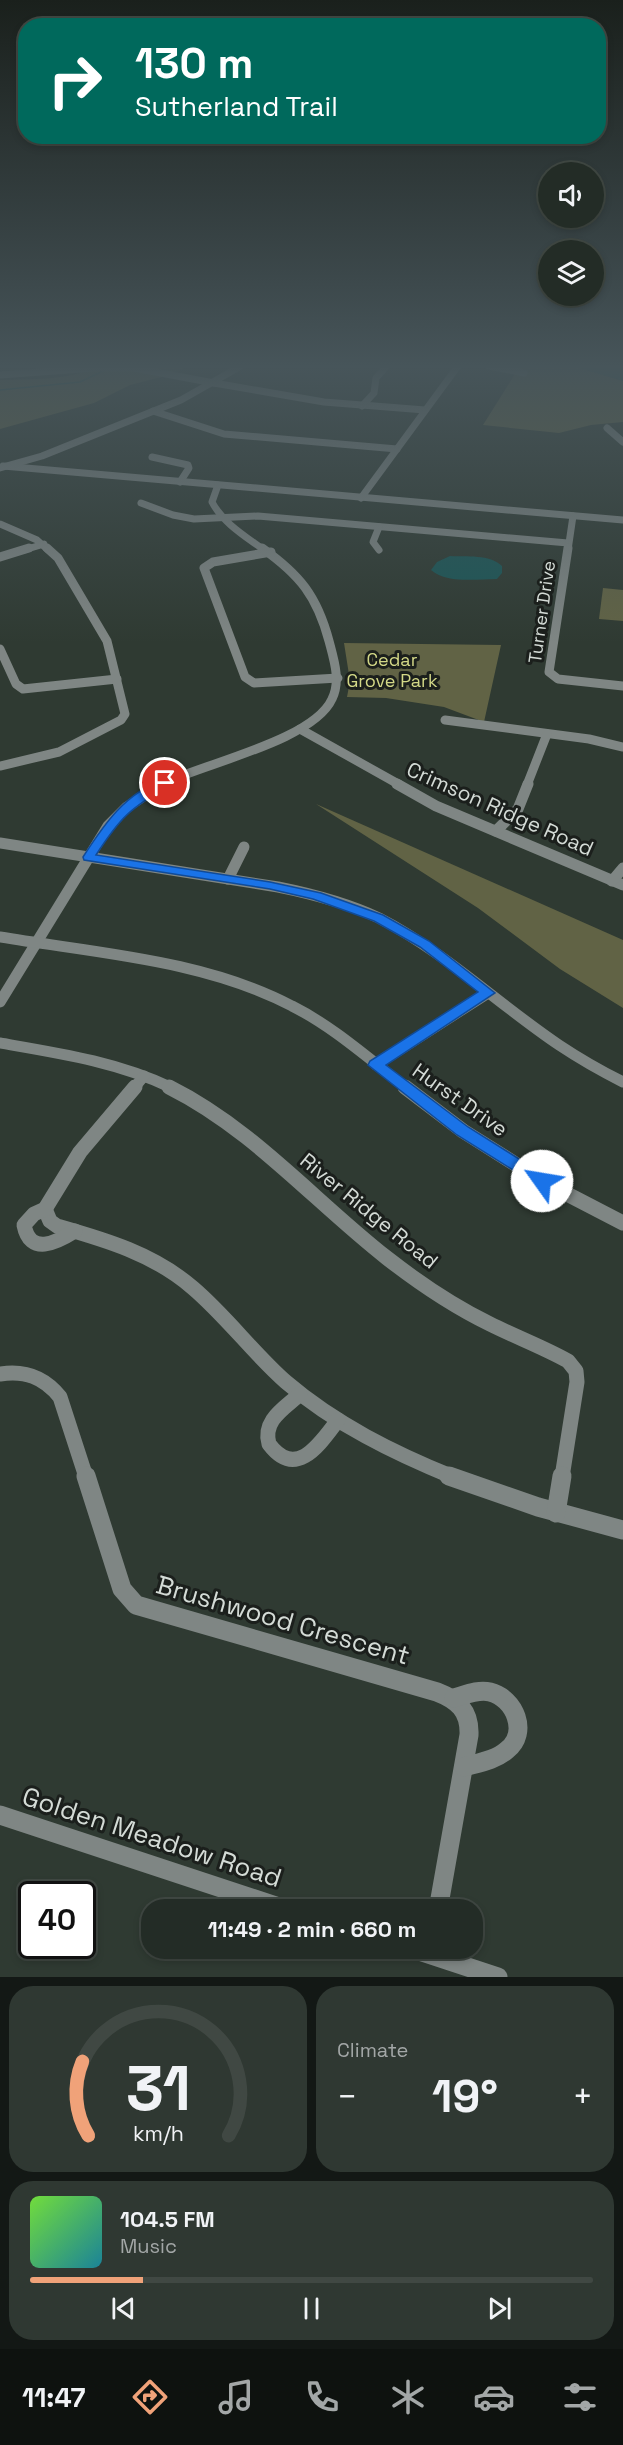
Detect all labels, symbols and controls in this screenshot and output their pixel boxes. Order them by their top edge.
text: 130 m [135,37,253,90]
icon: right [36,42,114,120]
text: Sutherland Trail [135,89,338,124]
map controls [538,162,604,306]
button: sound [538,162,604,228]
button: layers [538,240,604,306]
street label: Turner Drive [523,559,560,665]
park label: Cedar Grove Park [346,648,438,692]
street label: Crimson Ridge Road [403,755,598,862]
pin [139,757,190,808]
icon: arrive [148,766,181,799]
street label: Hurst Drive [407,1057,513,1142]
street label: River Ridge Road [295,1147,444,1275]
position arrow [510,1149,574,1213]
street label: Brushwood Crescent [152,1568,414,1672]
street label: Golden Meadow Road [18,1779,286,1895]
speed limit sign: 40 [18,1881,96,1959]
text: 11:49 · 2 min · 660 m [208,1915,416,1943]
text: Climate [337,2037,408,2063]
text: 31 [125,2049,191,2128]
text: 19° [432,2068,498,2125]
text: − [337,2076,357,2118]
text: + [573,2076,593,2118]
text: km/h [132,2120,184,2147]
text: 104.5 FM [120,2205,215,2233]
text: Music [120,2233,177,2259]
icon: previous [107,2292,140,2325]
icon: pause [295,2292,328,2325]
icon: next [483,2292,516,2325]
icon: directions [129,2376,171,2418]
icon: music [215,2376,257,2418]
icon: phone [301,2376,343,2418]
icon: climate [387,2376,429,2418]
icon: car [473,2376,515,2418]
icon: filters [559,2376,601,2418]
text: 11:47 [22,2380,85,2415]

